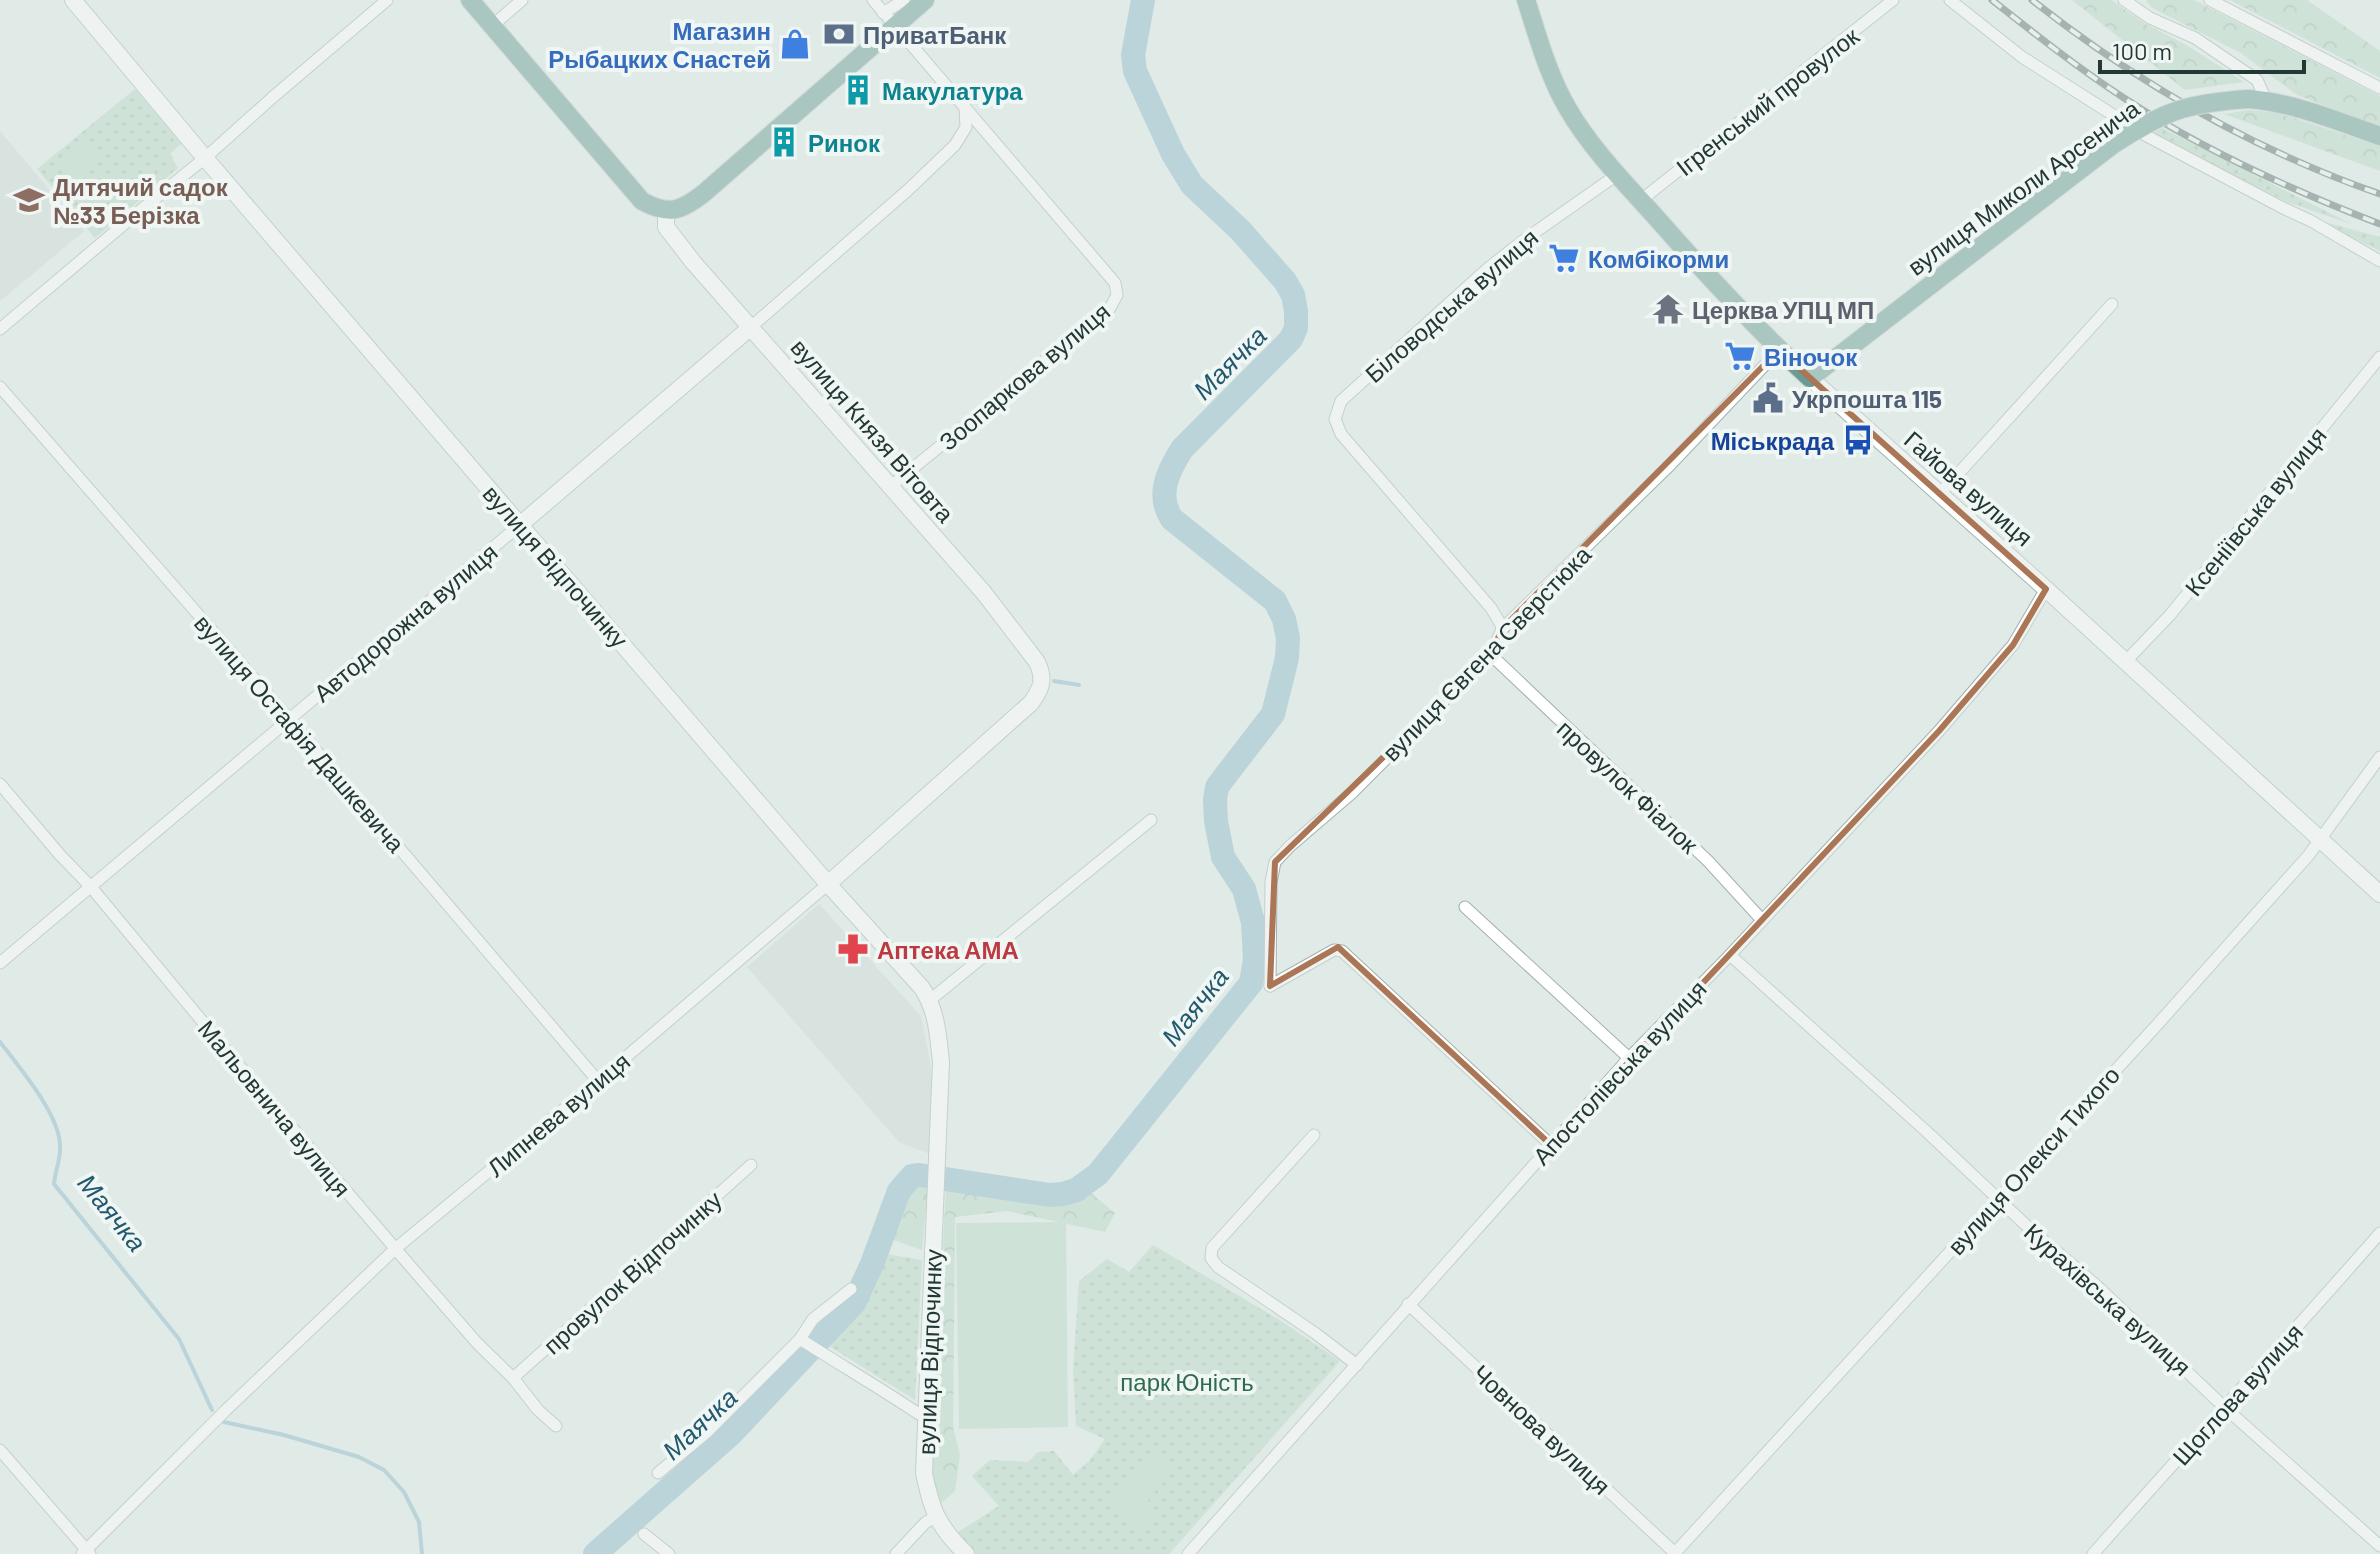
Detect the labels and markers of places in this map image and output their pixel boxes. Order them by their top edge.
place label: Магазин Рыбацких Снастей [548,16,771,73]
bank icon: ПриватБанк [822,17,856,51]
place label: ПриватБанк [863,20,1007,49]
shop icon: Магазин Рыбацких Снастей [778,27,812,61]
building icon: Макулатура [841,73,875,107]
place label: Макулатура [882,76,1023,105]
building icon: Ринок [767,125,801,159]
place label: Ринок [808,128,881,157]
place label: Дитячий садок №33 Берізка [53,172,229,229]
school or university icon: Дитячий садок №33 Берізка [12,183,46,217]
supermarket icon: Комбікорми [1547,241,1581,275]
place label: Комбікорми [1588,244,1729,273]
temple icon: Церква УПЦ МП [1651,292,1685,326]
place label: Церква УПЦ МП [1692,295,1874,324]
supermarket icon: Віночок [1723,339,1757,373]
place label: Віночок [1764,342,1858,371]
public building icon: Укрпошта 115 [1751,381,1785,415]
place label: Укрпошта 115 [1792,384,1942,413]
bus stop icon: Міськрада [1841,423,1875,457]
place label: Міськрада [1711,426,1835,455]
pharmacy icon: Аптека АМА [836,932,870,966]
place label: Аптека АМА [877,935,1019,964]

